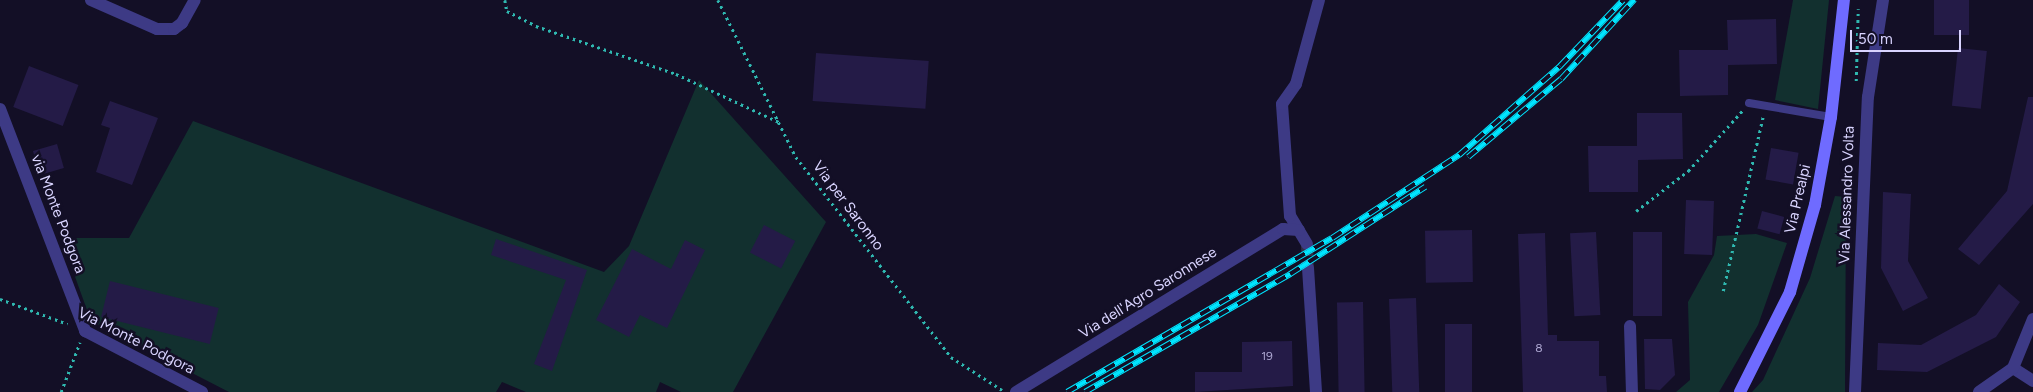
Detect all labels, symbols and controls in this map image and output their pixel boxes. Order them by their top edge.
scale bar [1853,20,1964,52]
text: 50 m [1858,30,1893,48]
street label: Via Alessandro Volta [1836,126,1858,264]
street label: via Monte Podgora [27,152,89,276]
street label: Via per Saronno [809,158,887,254]
street label: Via Prealpi [1781,163,1815,235]
street label: Via dell'Agro Saronnese [1076,243,1220,343]
street label: Via Monte Podgora [75,304,197,378]
house number: 8 [1535,342,1543,356]
house number: 19 [1261,350,1273,364]

